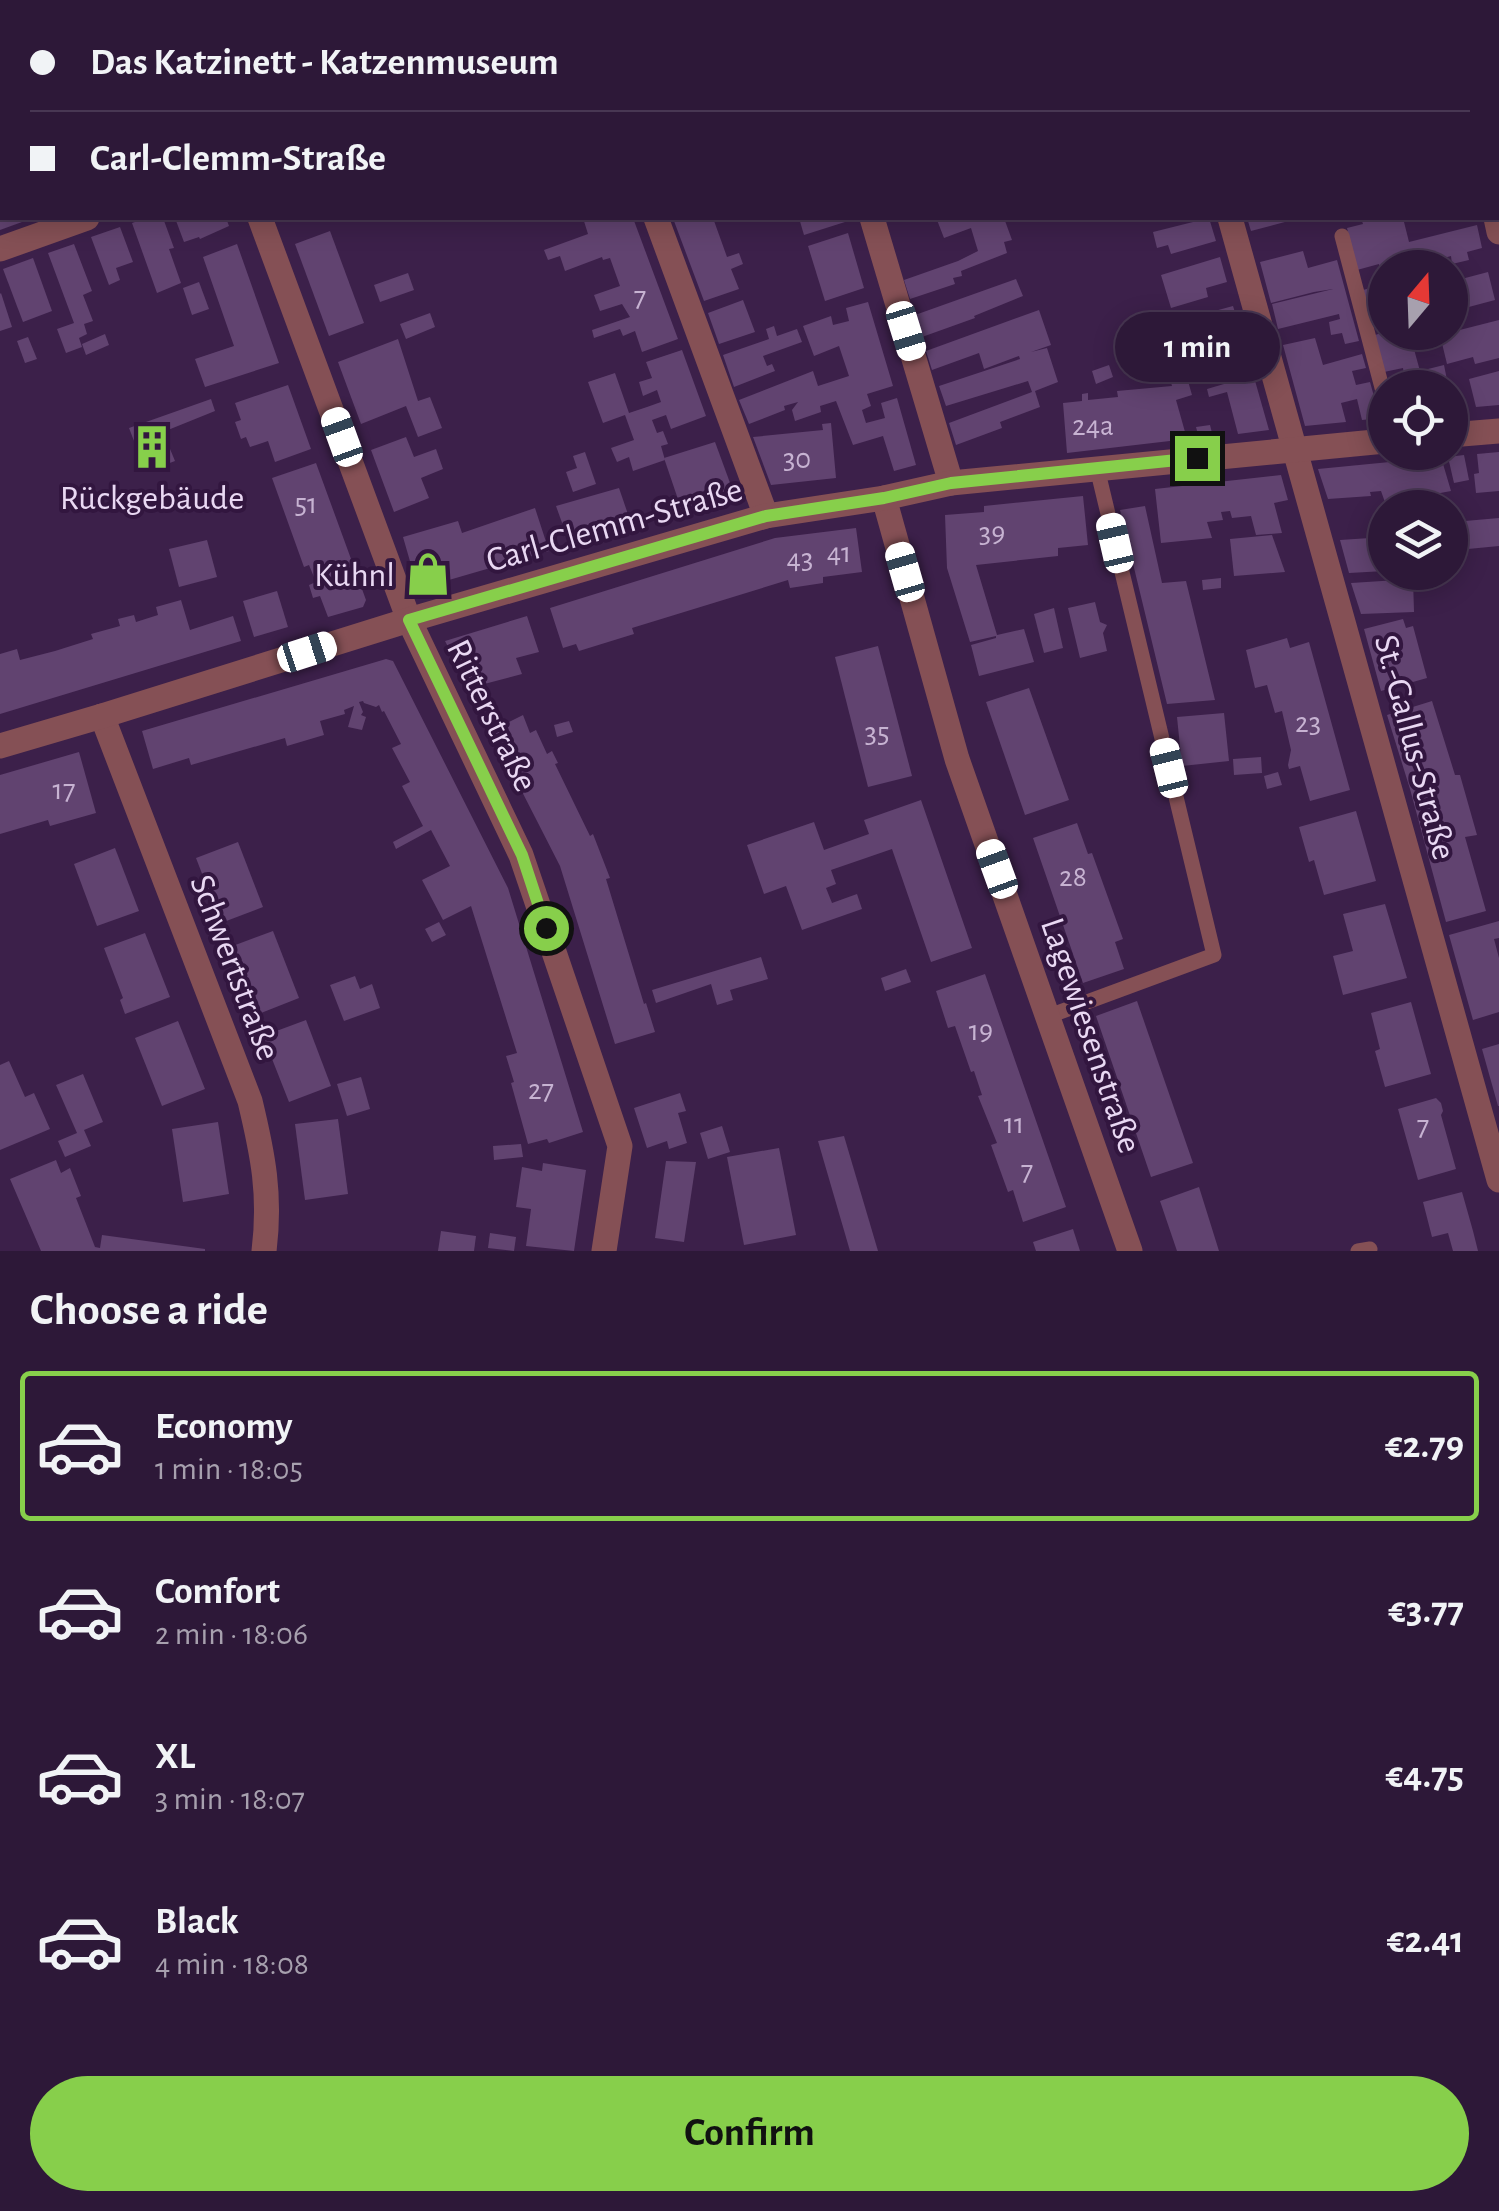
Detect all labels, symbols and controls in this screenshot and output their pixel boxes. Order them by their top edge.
text: Das Katzinett - Katzenmuseum [90,44,559,82]
text: Carl-Clemm-Straße [90,140,386,178]
north arrow [1368,250,1468,350]
map controls [1368,250,1468,590]
house number: 7 [634,282,646,312]
car [883,298,929,364]
callout: 1 min [1114,313,1280,383]
text: 1 min [1164,331,1231,363]
button: locate [1368,370,1468,470]
car [318,404,366,470]
house number: 24a [1072,411,1114,441]
building icon: Rückgebäude [128,423,176,471]
route end [1175,436,1220,481]
house number: 30 [783,444,811,474]
street label: Carl-Clemm-Straße [482,472,746,579]
place label: Rückgebäude [60,481,244,516]
house number: 51 [295,489,317,519]
button: layers [1368,490,1468,590]
car [1094,510,1136,576]
house number: 39 [979,518,1005,548]
house number: 41 [827,538,851,568]
car [882,539,928,605]
house number: 43 [787,544,813,574]
shop icon: Kühnl [404,550,452,598]
place label: Kühnl [314,558,395,593]
car [274,628,340,676]
street label: St.-Gallus-Straße [1368,631,1461,864]
street label: Ritterstraße [440,634,543,797]
house number: 23 [1295,708,1321,738]
house number: 35 [865,718,889,748]
car [1147,735,1191,801]
house number: 17 [53,775,75,805]
car [973,836,1021,902]
house number: 28 [1059,862,1087,892]
street label: Schwertstraße [183,870,286,1065]
route start [524,906,569,951]
street label: Lagewiesenstraße [1034,913,1147,1157]
house number: 19 [969,1016,993,1046]
house number: 27 [528,1075,554,1105]
house number: 11 [1004,1109,1024,1139]
house number: 7 [1417,1111,1429,1141]
house number: 7 [1021,1156,1033,1186]
text: Choose a ride [30,1288,268,1333]
icon: car [35,1401,125,1491]
text: Economy [155,1408,293,1446]
text: €2.79 [1385,1427,1464,1465]
text: 1 min · 18:05 [155,1453,303,1485]
icon: car [35,1566,125,1656]
text: Comfort [155,1573,280,1611]
text: €3.77 [1388,1592,1464,1630]
text: 2 min · 18:06 [155,1618,308,1650]
icon: car [35,1731,125,1821]
text: XL [155,1738,195,1776]
text: €4.75 [1386,1757,1464,1795]
text: 3 min · 18:07 [155,1783,305,1815]
icon: car [35,1896,125,1986]
text: Black [155,1903,239,1941]
text: €2.41 [1387,1922,1464,1960]
text: 4 min · 18:08 [155,1948,309,1980]
button: Confirm [30,2076,1469,2191]

